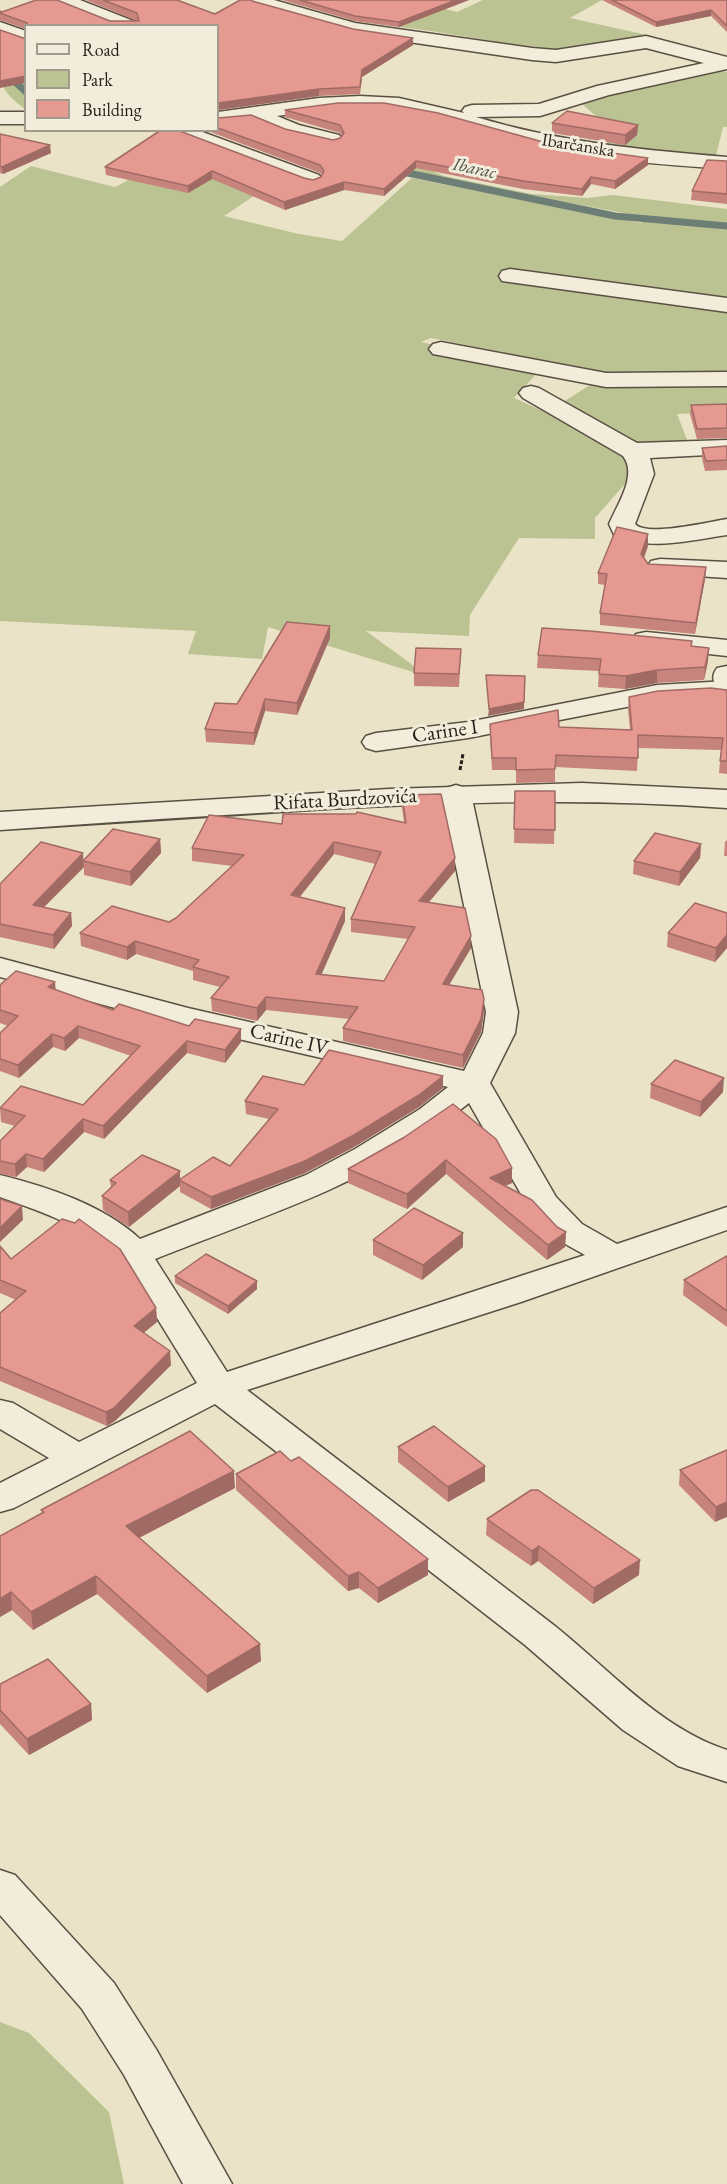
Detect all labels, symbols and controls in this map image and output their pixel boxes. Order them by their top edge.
legend [24,24,219,132]
text: Road [82,38,120,61]
text: Park [82,68,113,91]
text: Building [82,98,142,121]
street label: Ibarčanska [540,130,616,162]
water label: Ibarac [450,154,498,184]
street label: Carine I [411,715,479,749]
street label: Rifata Burdzovića [273,784,417,816]
street label: Carine IV [247,1019,331,1061]

